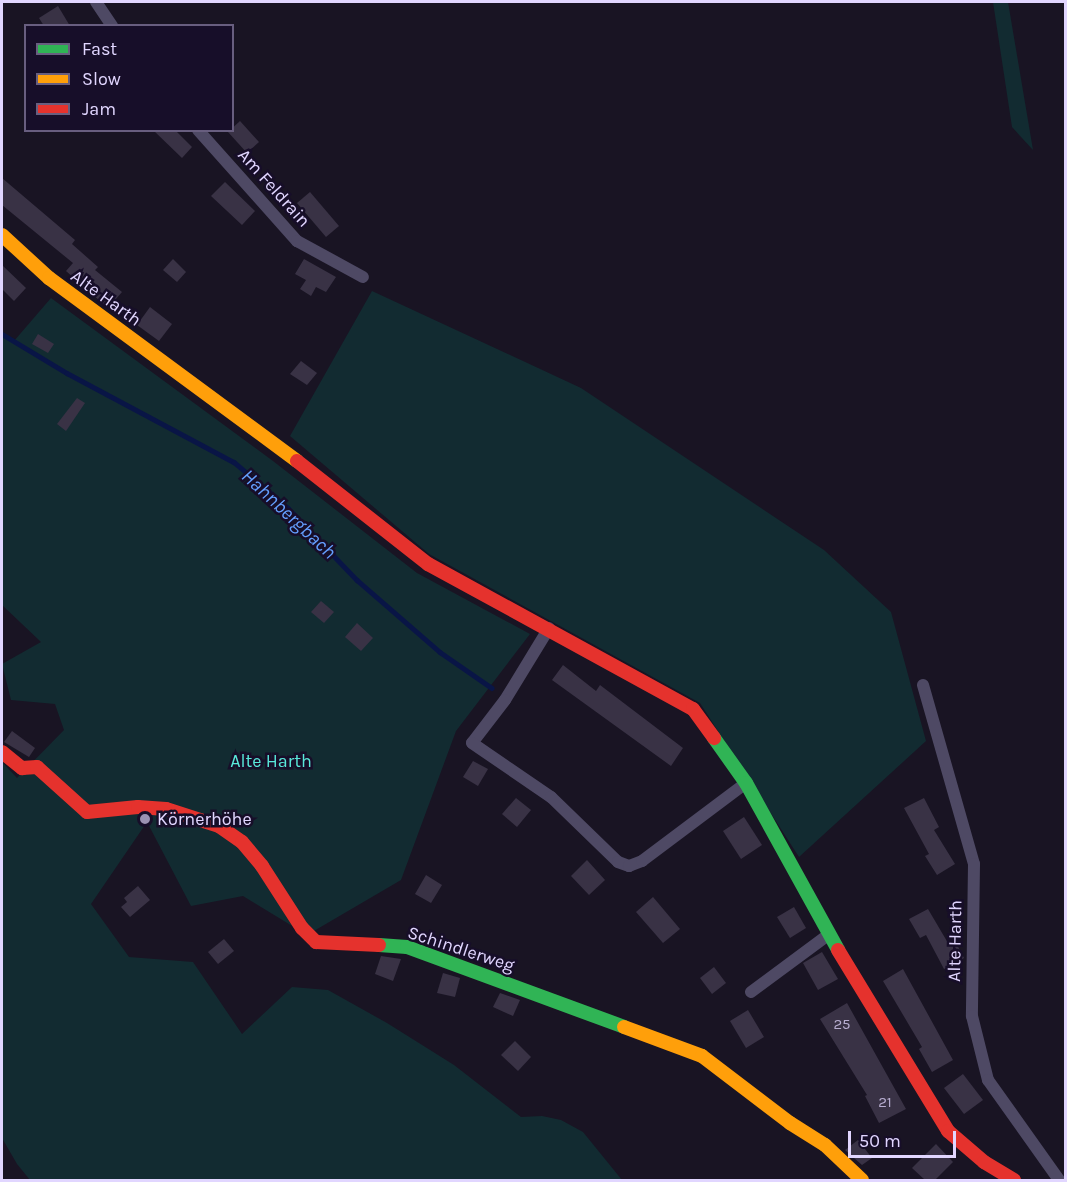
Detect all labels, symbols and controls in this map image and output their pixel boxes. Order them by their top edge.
legend [24,24,234,132]
text: Fast [82,38,117,60]
text: Slow [82,68,121,90]
text: Jam [82,98,116,120]
street label: Am Feldrain [233,144,315,232]
street label: Alte Harth [67,265,145,331]
water label: Hahnbergbach [237,464,341,564]
park label: Alte Harth [230,750,312,772]
place label: Körnerhöhe [157,808,252,830]
marker: Körnerhöhe [138,812,152,826]
street label: Alte Harth [943,900,967,982]
street label: Schindlerweg [405,922,517,976]
house number: 25 [833,1016,851,1034]
house number: 21 [878,1094,892,1112]
scale bar [851,1119,959,1157]
text: 50 m [859,1130,901,1152]

